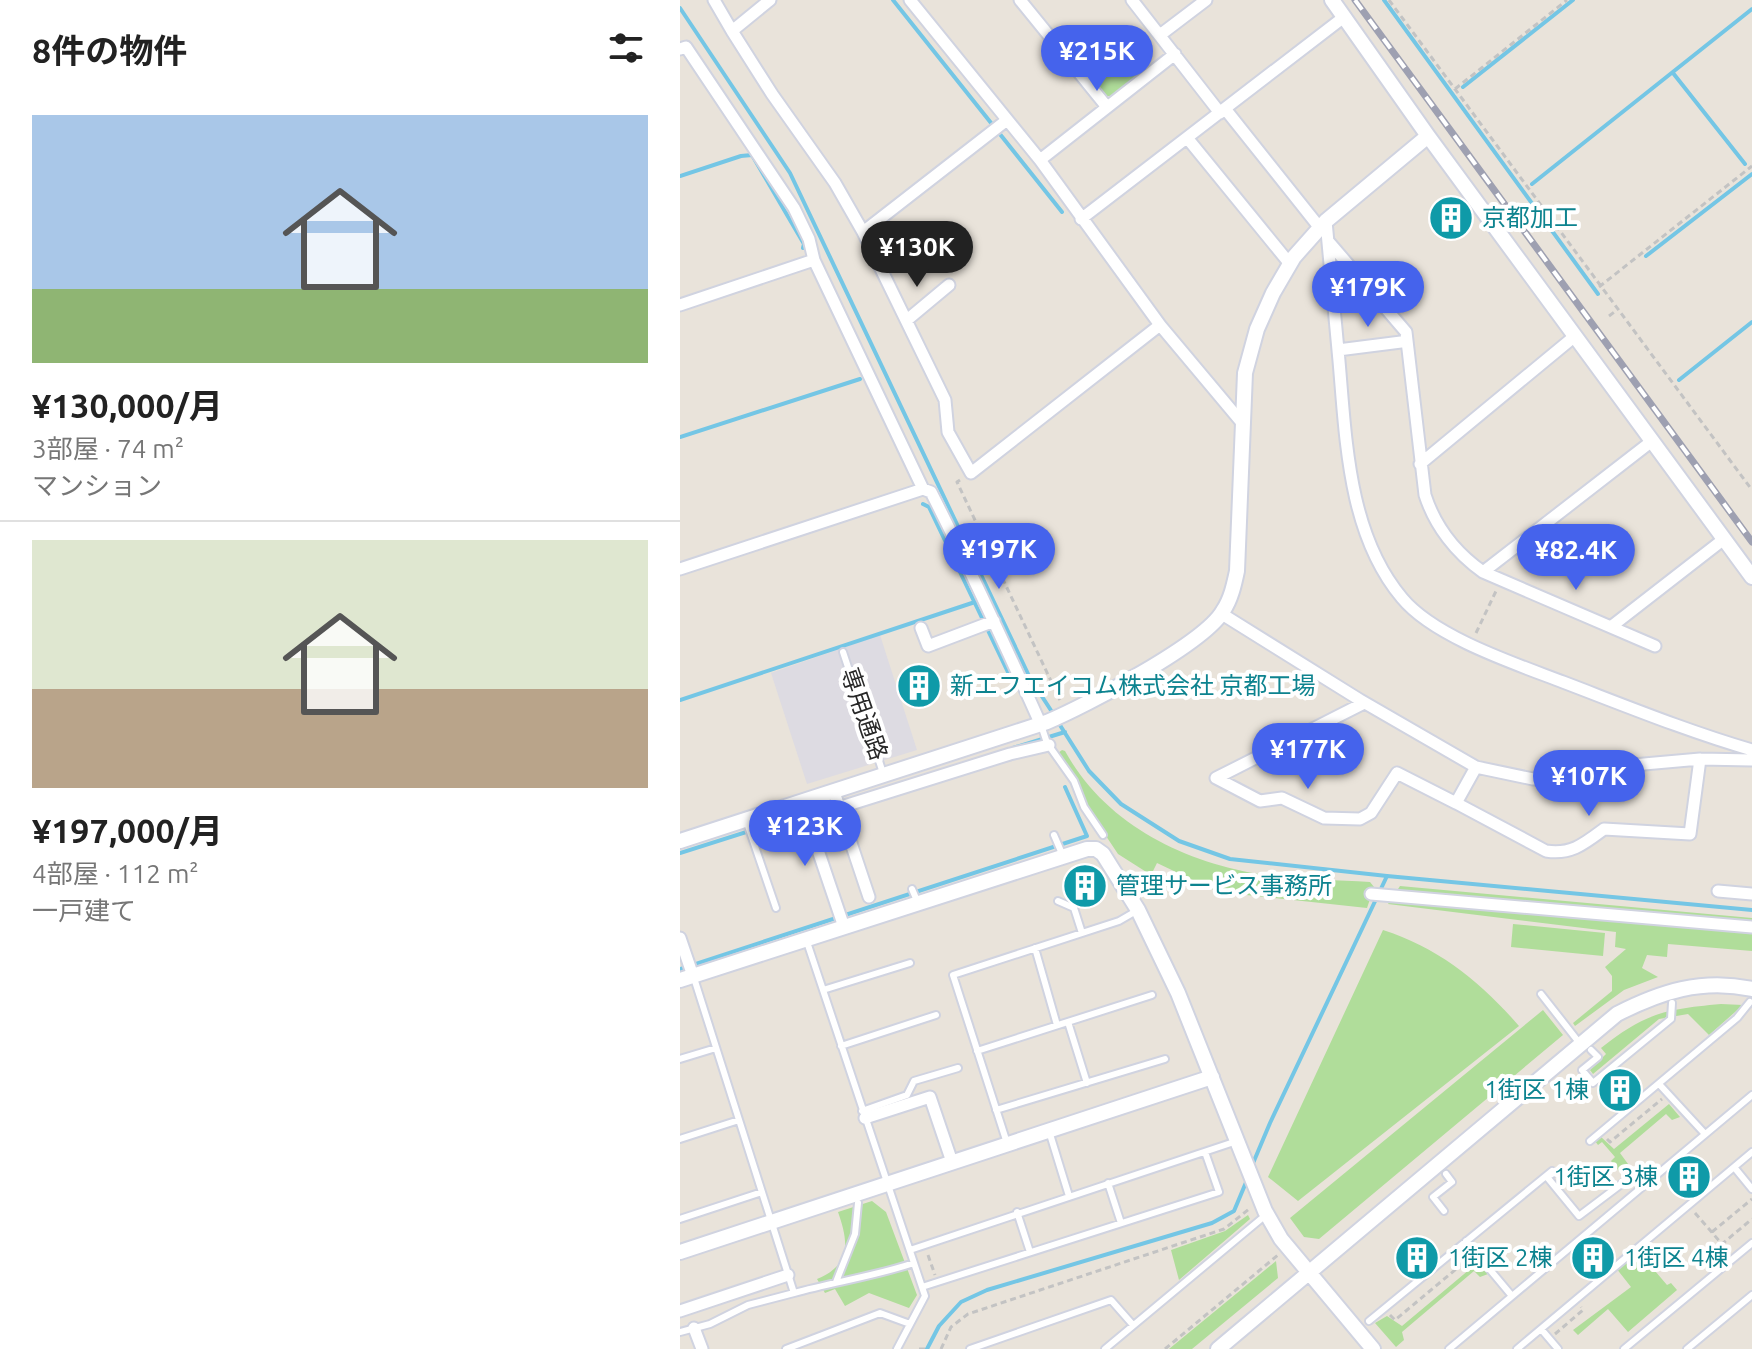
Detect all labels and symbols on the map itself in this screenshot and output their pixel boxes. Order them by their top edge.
pin: ¥215K [1041,25,1153,93]
building icon: 京都加工 [1427,194,1475,242]
place label: 京都加工 [1482,204,1578,231]
pin: ¥130K [861,221,973,289]
pin: ¥179K [1312,261,1424,329]
pin: ¥197K [943,523,1055,591]
pin: ¥82.4K [1511,524,1641,592]
building icon: 新エフエイコム株式会社 京都工場 [895,662,943,710]
street label: 専用通路 [836,664,893,764]
place label: 新エフエイコム株式会社 京都工場 [950,672,1316,699]
pin: ¥177K [1252,723,1364,791]
pin: ¥107K [1533,750,1645,818]
pin: ¥123K [749,800,861,868]
building icon: 管理サービス事務所 [1061,862,1109,910]
place label: 管理サービス事務所 [1116,872,1332,899]
building icon: 1街区 1棟 [1596,1066,1644,1114]
place label: 1街区 1棟 [1484,1076,1589,1103]
building icon: 1街区 3棟 [1665,1153,1713,1201]
place label: 1街区 3棟 [1553,1163,1658,1190]
building icon: 1街区 2棟 [1393,1234,1441,1282]
building icon: 1街区 4棟 [1569,1234,1617,1282]
place label: 1街区 2棟 [1448,1244,1553,1271]
place label: 1街区 4棟 [1624,1244,1729,1271]

